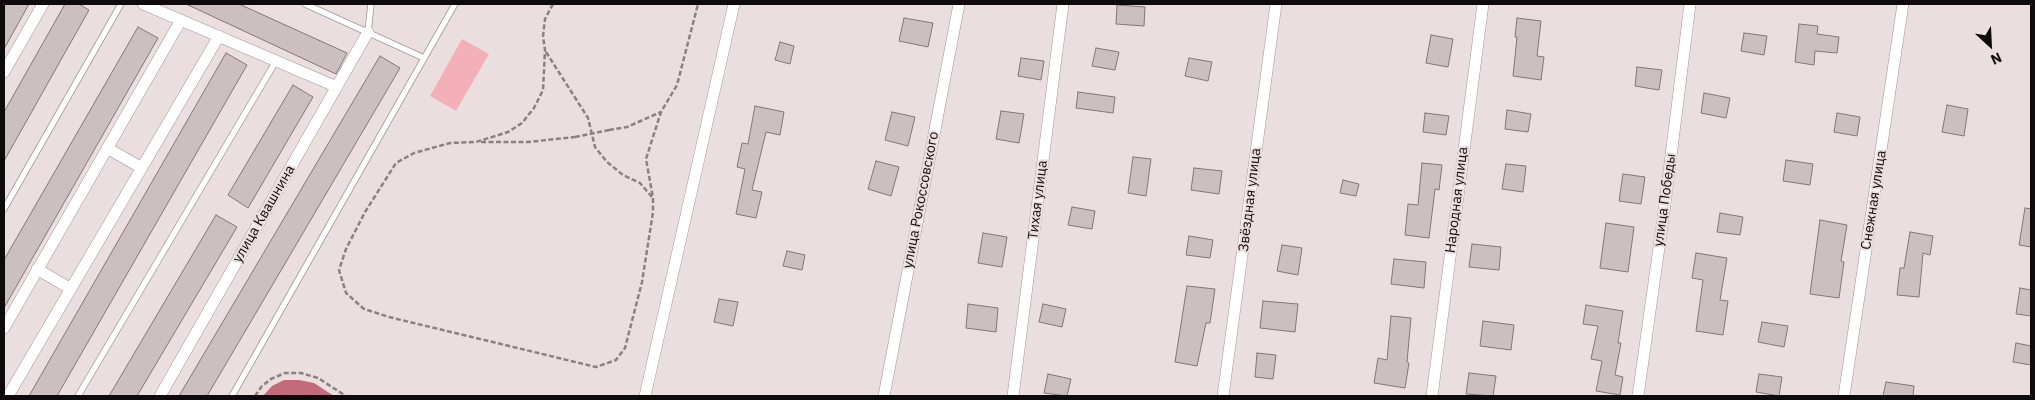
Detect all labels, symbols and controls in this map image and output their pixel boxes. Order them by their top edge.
north arrow [1965,20,2015,70]
text: N [1988,48,2005,69]
street label: улица Рокоссовского [899,130,943,270]
street label: Народная улица [1442,146,1472,254]
street label: Звёздная улица [1235,147,1265,253]
street label: Снежная улица [1858,149,1890,251]
street label: улица Победы [1650,152,1680,248]
street label: Тихая улица [1025,159,1051,241]
street label: улица Квашнина [229,162,299,266]

